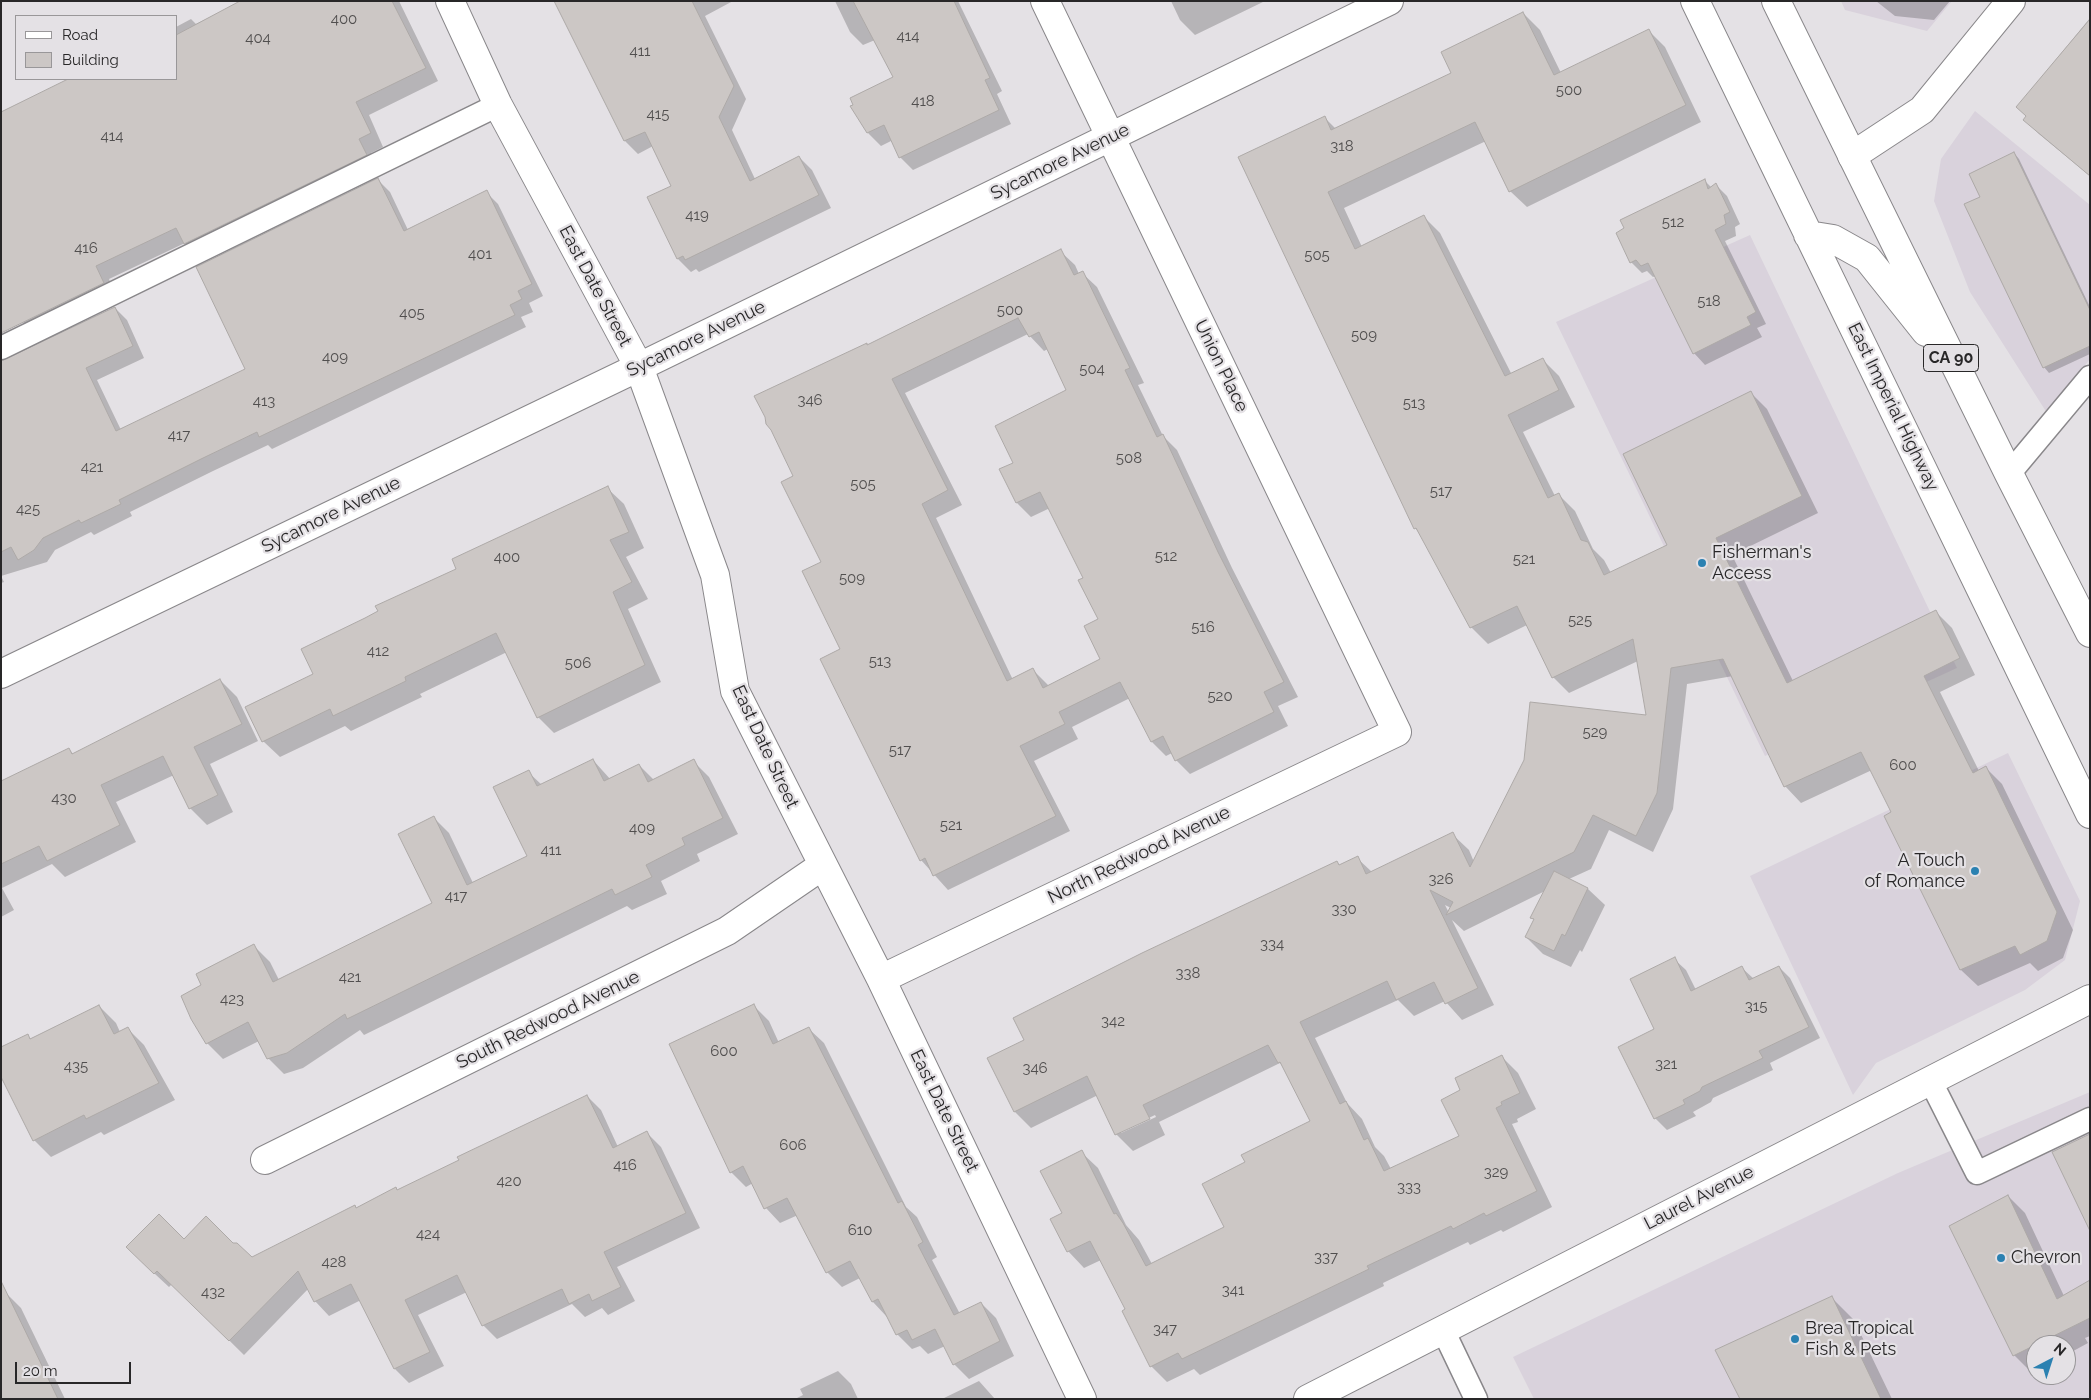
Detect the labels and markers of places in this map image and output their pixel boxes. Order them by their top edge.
place label: Fisherman's Access [1712,542,1811,584]
marker: Fisherman's Access [1696,557,1708,569]
place label: A Touch of Romance [1865,850,1965,892]
marker: A Touch of Romance [1969,865,1981,877]
place label: Chevron [2011,1247,2081,1269]
marker: Chevron [1995,1252,2007,1264]
place label: Brea Tropical Fish & Pets [1805,1318,1914,1360]
marker: Brea Tropical Fish & Pets [1789,1333,1801,1345]

